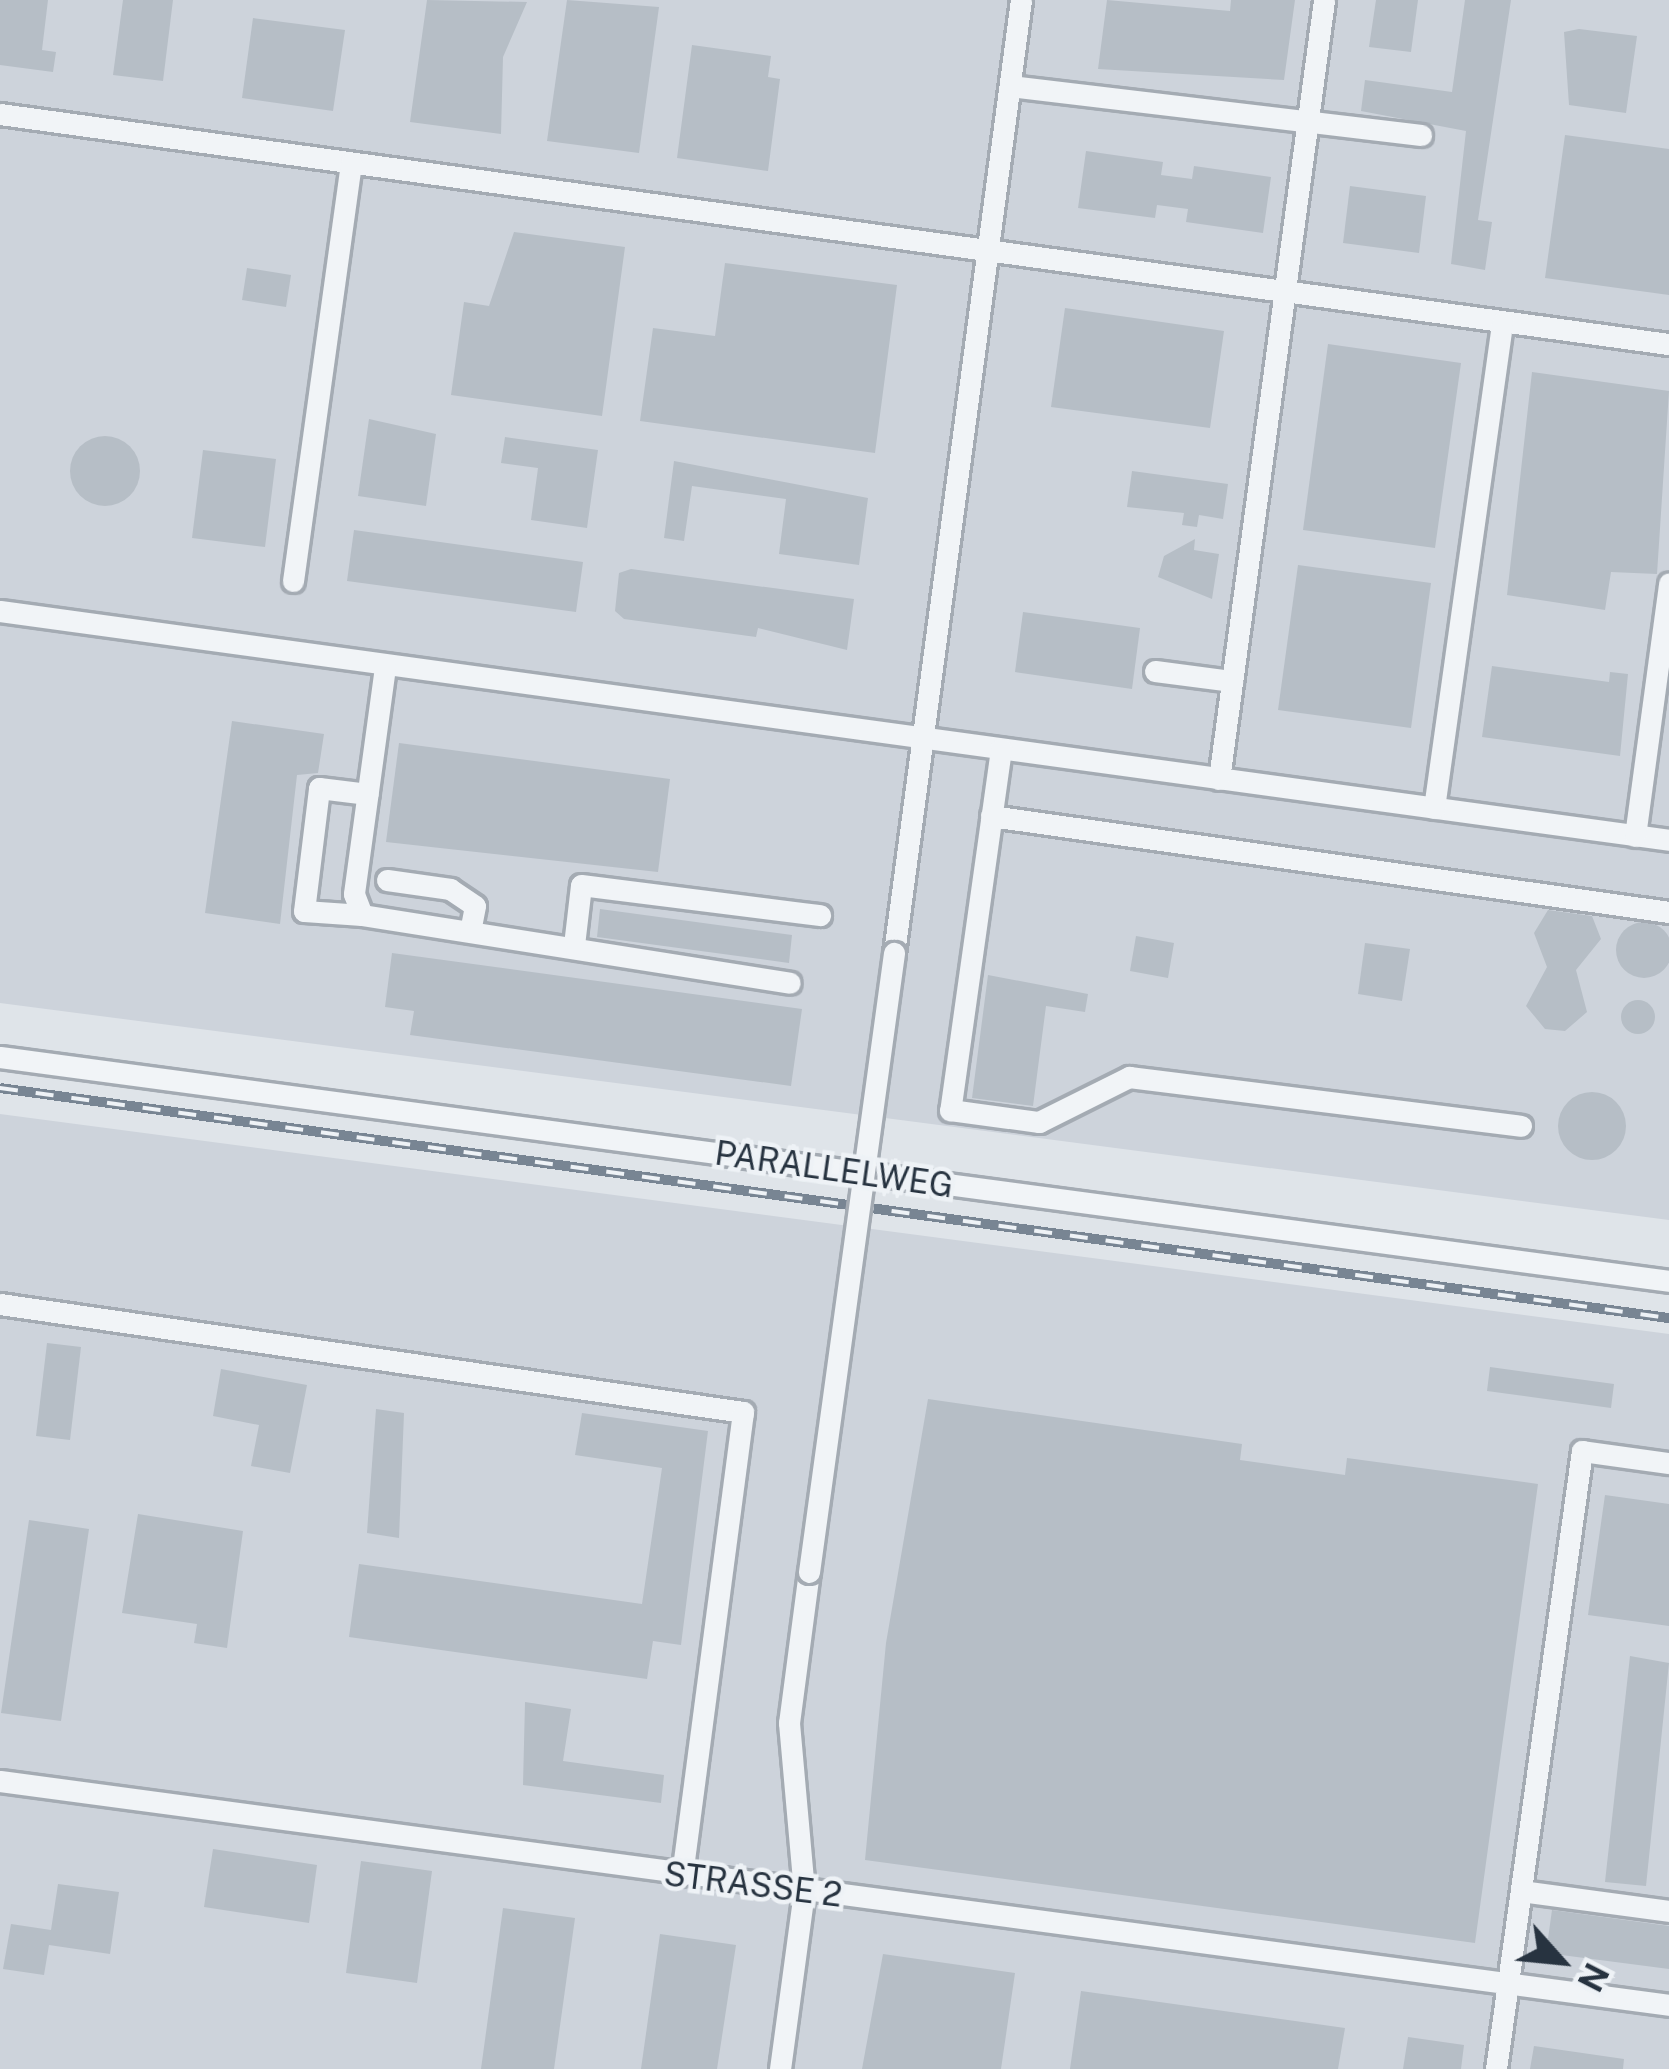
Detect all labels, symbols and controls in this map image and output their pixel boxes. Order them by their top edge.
street label: PARALLELWEG [712,1134,956,1206]
street label: STRASSE 2 [662,1854,844,1916]
north arrow [1501,1901,1621,2021]
text: N [1570,1957,1616,1997]

